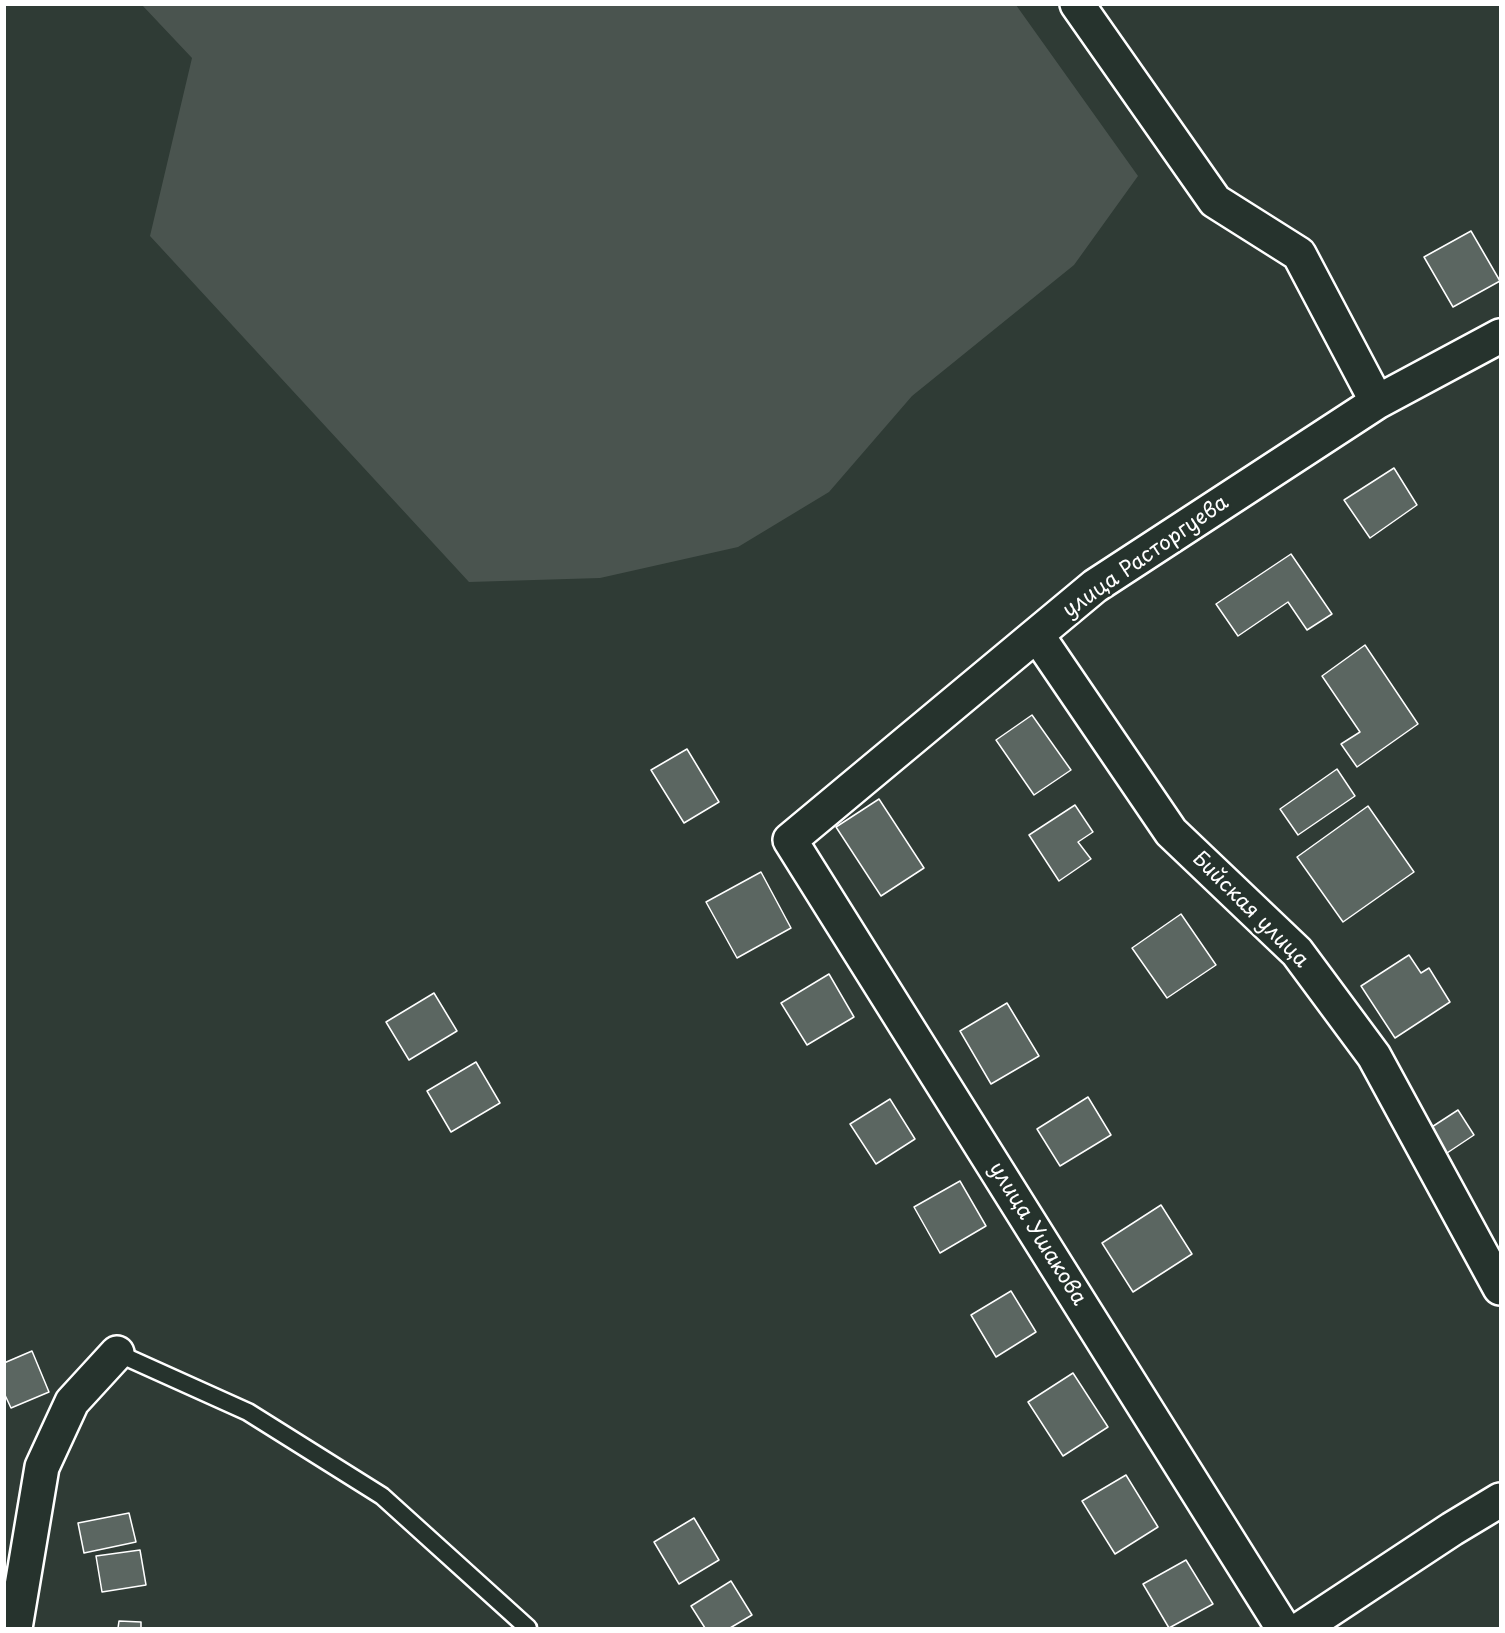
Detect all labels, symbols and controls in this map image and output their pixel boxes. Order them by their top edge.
street label: улица Расторгуева [1058,490,1234,624]
street label: Бийская улица [1187,847,1313,973]
street label: улица Ушакова [983,1158,1091,1310]

